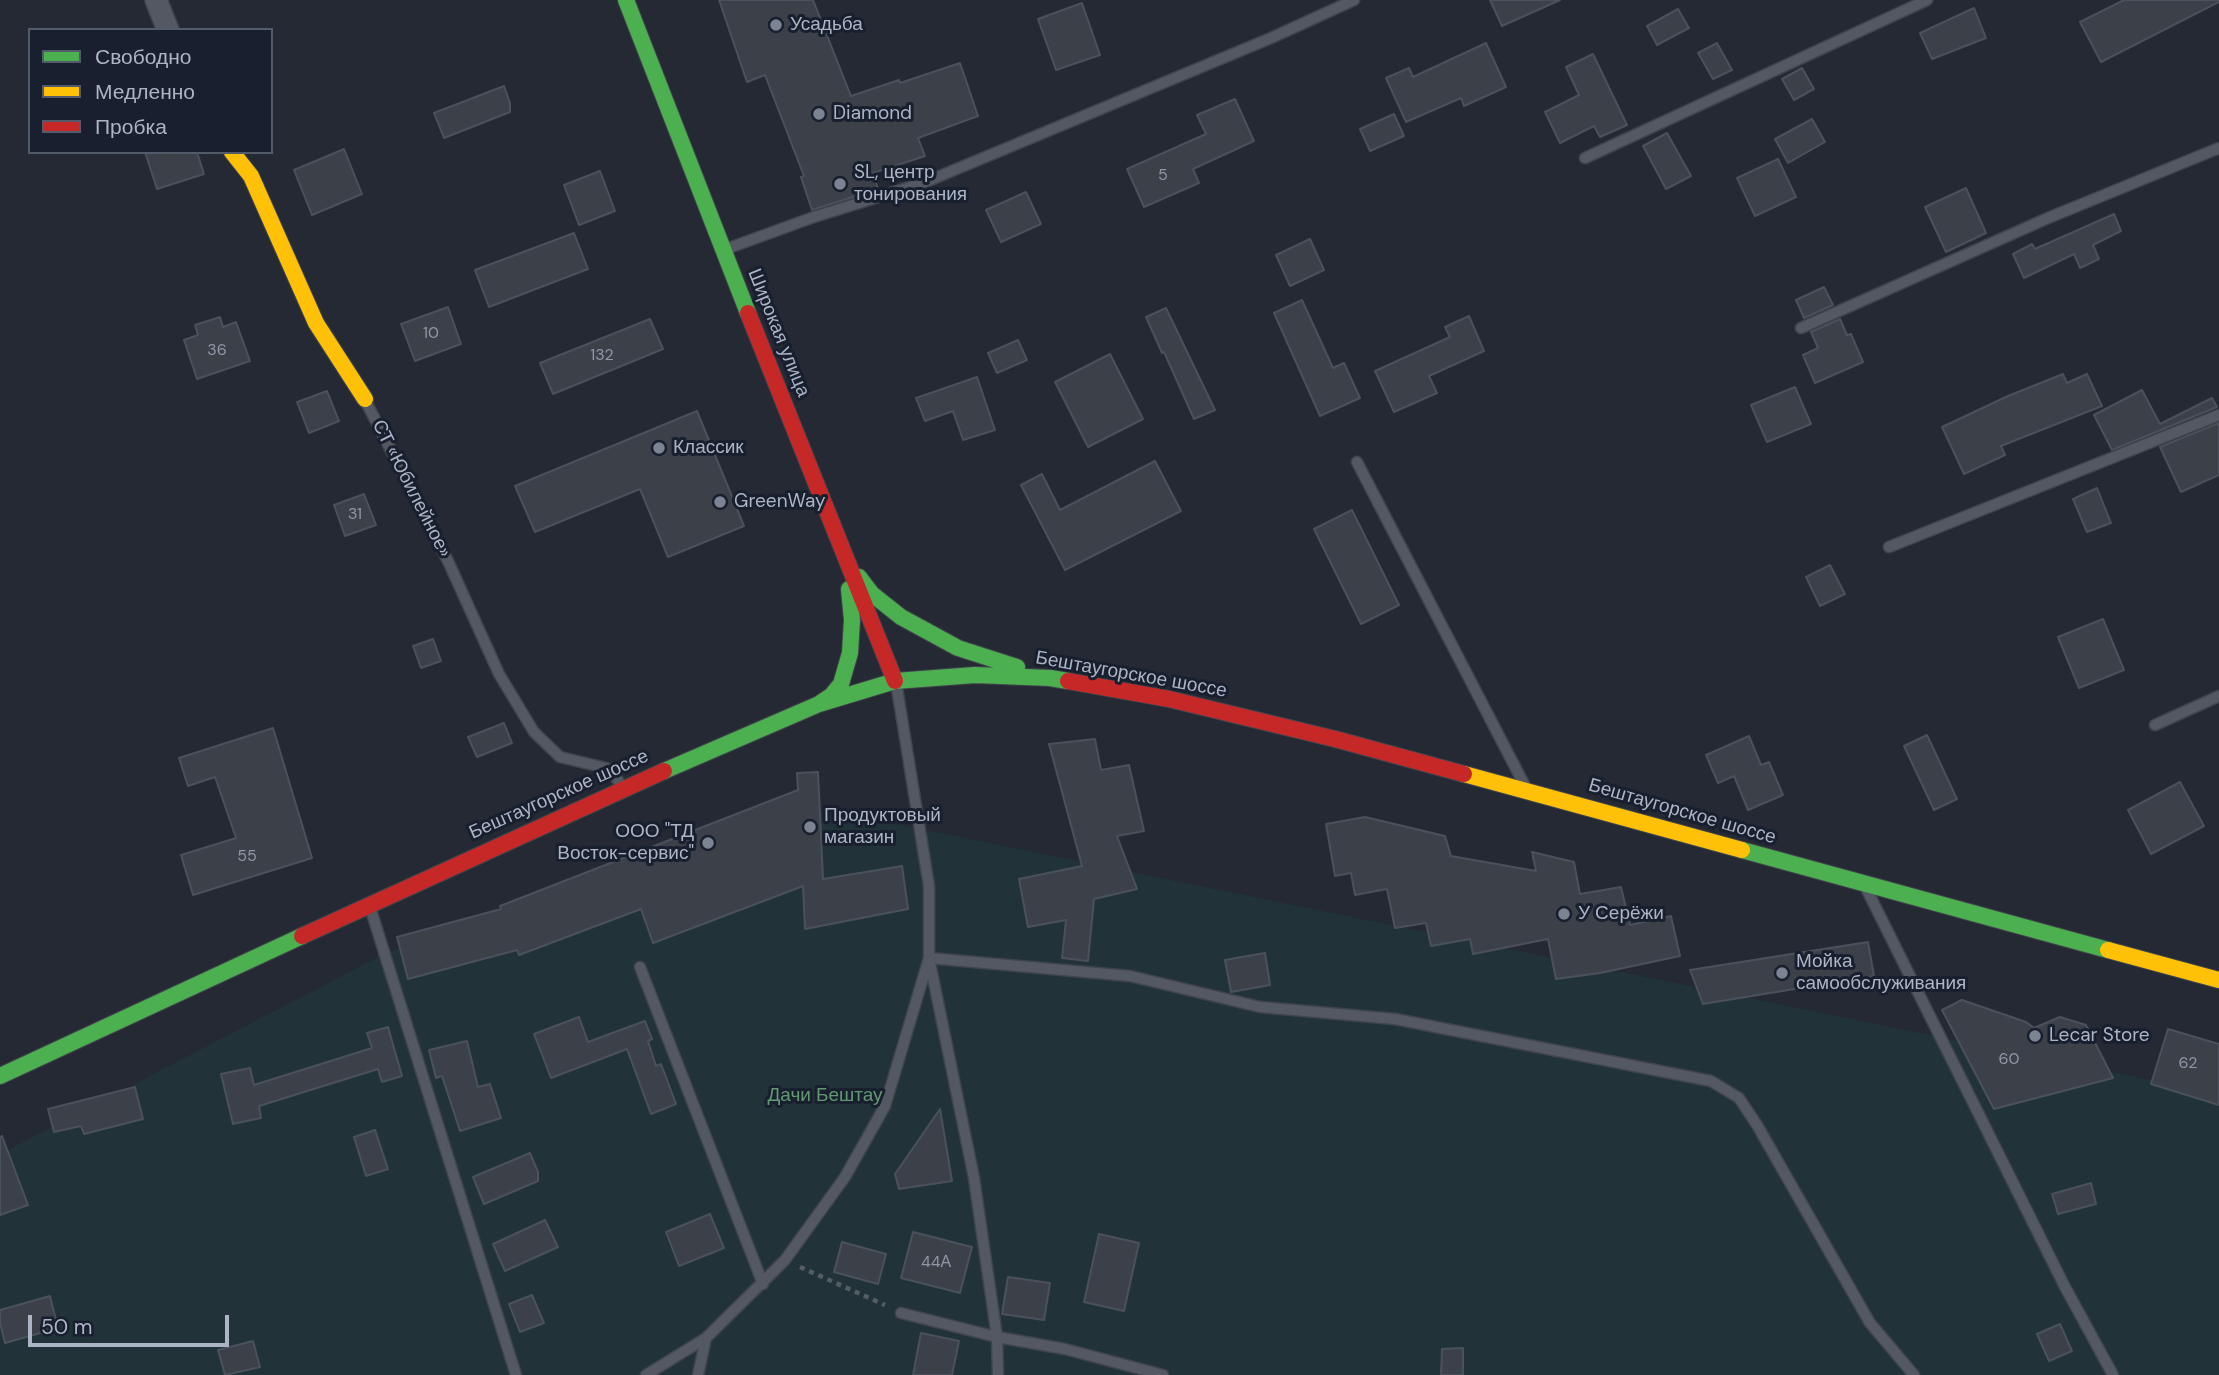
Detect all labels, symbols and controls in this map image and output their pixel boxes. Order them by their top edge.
place label: Усадьба [790,14,863,36]
marker: Усадьба [768,17,784,33]
legend [28,28,273,154]
text: Свободно [95,43,192,71]
text: Медленно [95,78,195,106]
place label: Diamond [833,103,912,125]
marker: Diamond [811,106,827,122]
text: Пробка [95,113,167,141]
place label: SL, центр тонирования [854,162,967,206]
house number: 5 [1158,166,1168,186]
marker: SL, центр тонирования [832,176,848,192]
street label: Широкая улица [742,266,814,400]
house number: 10 [423,324,439,344]
house number: 36 [207,341,227,361]
house number: 132 [590,346,614,366]
street label: СТ «Юбилейное» [366,416,456,562]
place label: Классик [673,437,744,459]
marker: Классик [651,440,667,456]
place label: GreenWay [734,491,826,513]
marker: GreenWay [712,494,728,510]
house number: 31 [348,505,362,525]
street label: Бештаугорское шоссе [1034,647,1228,703]
street label: Бештаугорское шоссе [466,745,652,845]
street label: Бештаугорское шоссе [1586,774,1778,850]
place label: Продуктовый магазин [824,805,941,849]
marker: Продуктовый магазин [802,819,818,835]
place label: ООО "ТД Восток-сервис" [557,821,694,865]
marker: ООО "ТД Восток-сервис" [700,835,716,851]
house number: 55 [237,847,257,867]
place label: У Серёжи [1578,903,1664,925]
marker: У Серёжи [1556,906,1572,922]
place label: Мойка самообслуживания [1796,951,1966,995]
marker: Мойка самообслуживания [1774,965,1790,981]
place label: Lecar Store [2049,1025,2150,1047]
marker: Lecar Store [2027,1028,2043,1044]
house number: 60 [1999,1050,2019,1070]
house number: 62 [2179,1054,2197,1074]
park label: Дачи Бештау [767,1085,883,1107]
house number: 44А [921,1253,951,1273]
scale bar [32,1302,233,1346]
text: 50 m [41,1313,92,1341]

